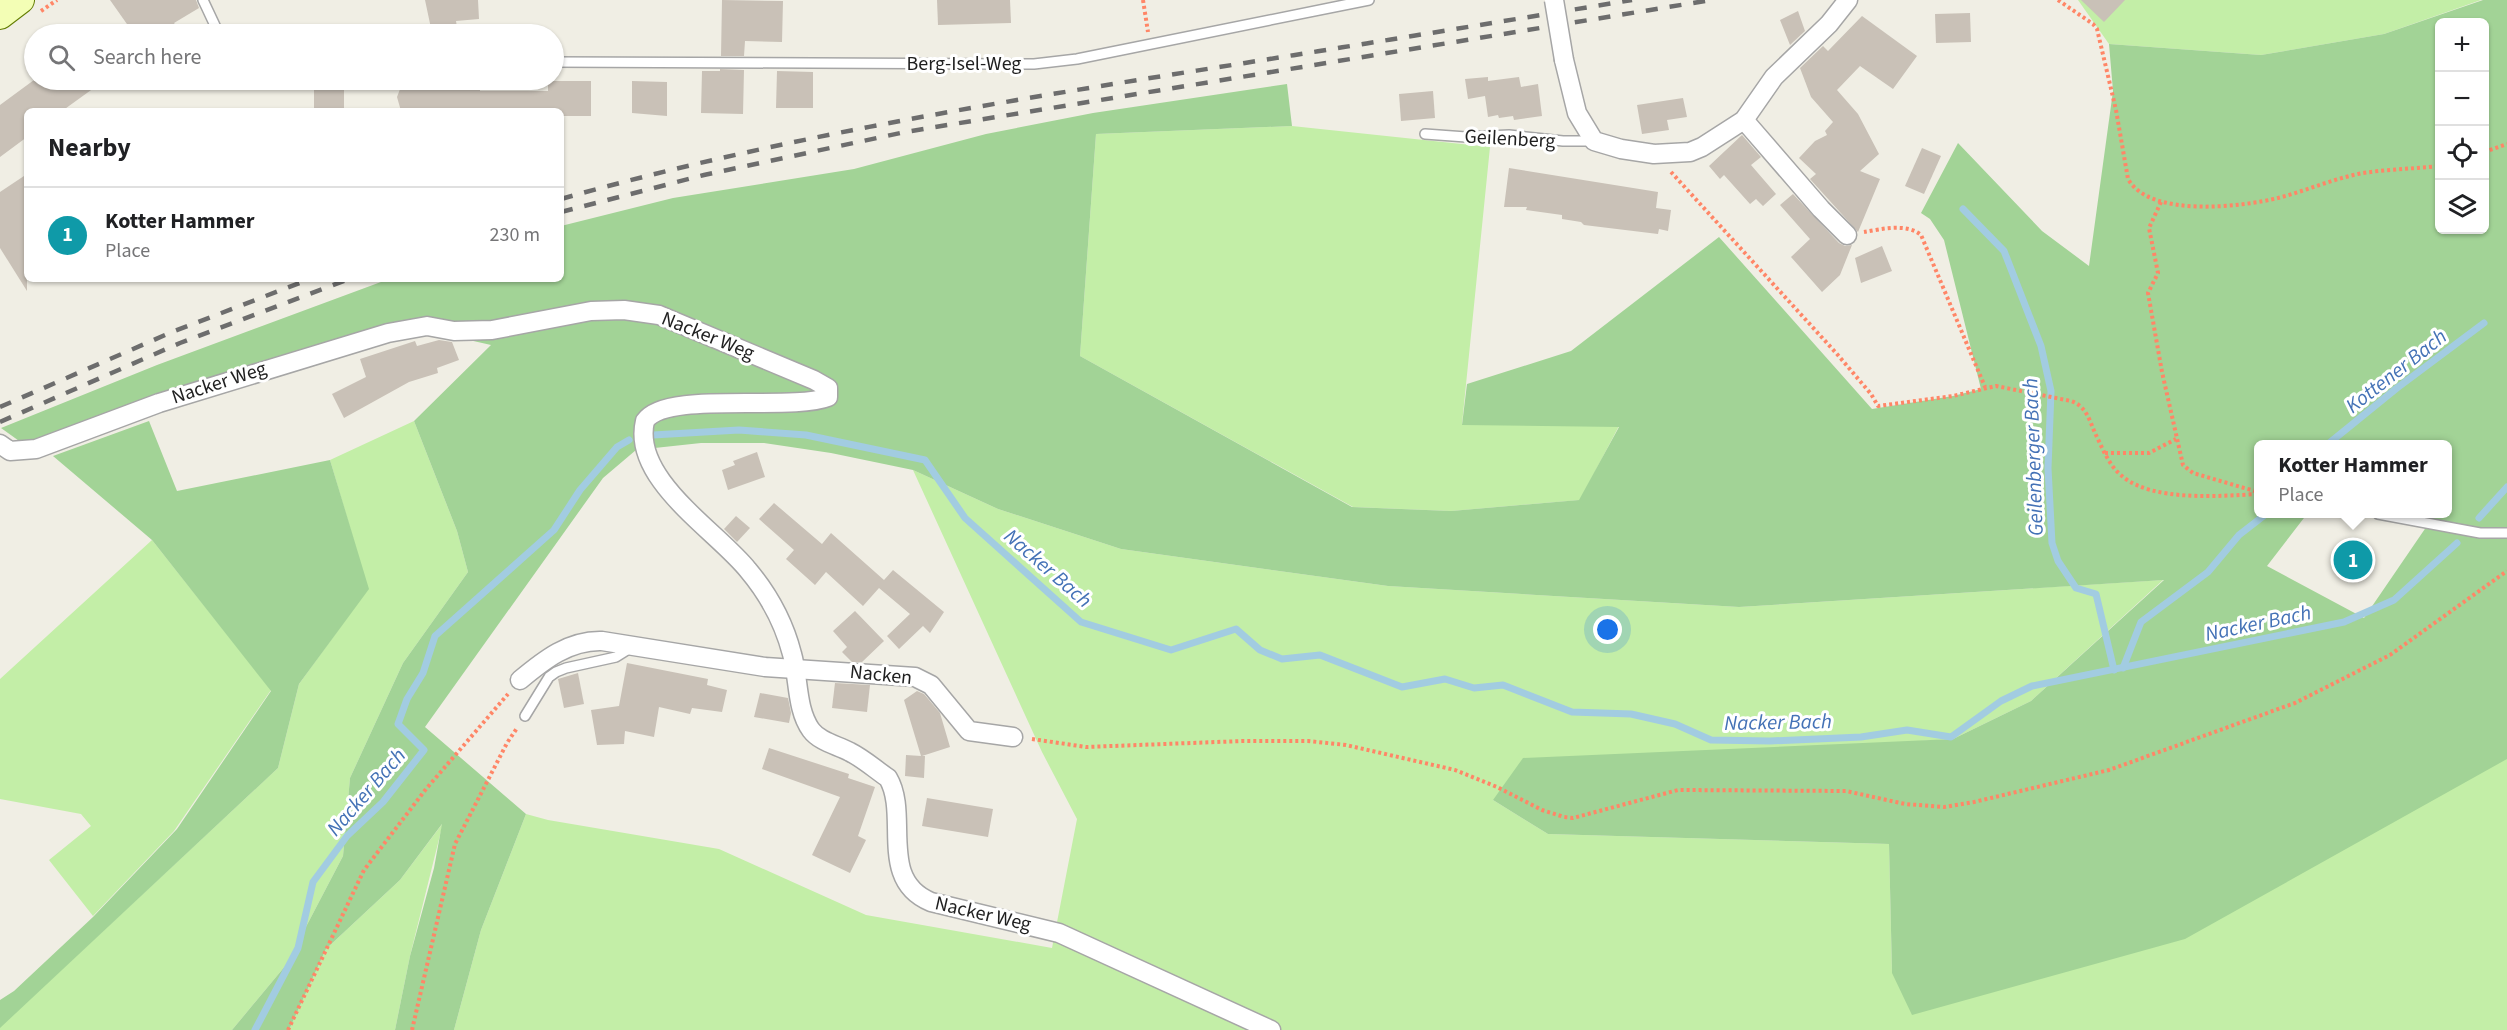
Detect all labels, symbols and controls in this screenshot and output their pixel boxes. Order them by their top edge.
map controls [2435,18,2489,234]
button: + [2435,18,2489,72]
search box [24,24,564,90]
icon: search [45,41,78,74]
text: Search here [93,41,201,73]
street label: Berg-Isel-Weg [907,50,1021,78]
button: − [2435,72,2489,126]
street label: Geilenberg [1464,123,1556,155]
button: locate [2435,126,2489,180]
text: Nearby [48,129,131,166]
button: layers [2435,180,2489,234]
text: Kotter Hammer [105,205,255,237]
text: 1 [62,221,73,249]
text: 230 m [490,221,540,249]
text: Place [105,237,150,265]
street label: Nacker Weg [657,305,759,367]
water label: Kottener Bach [2339,322,2453,420]
street label: Nacker Weg [168,355,270,411]
water label: Geilenberger Bach [2015,378,2051,536]
popup [2254,440,2452,518]
text: Kotter Hammer [2278,449,2428,481]
text: Place [2278,481,2323,509]
water label: Nacker Bach [997,521,1099,615]
pin: 1 [2334,538,2372,582]
water label: Nacker Bach [2202,597,2314,649]
your location [1593,615,1622,644]
street label: Nacken [848,658,914,692]
water label: Nacker Bach [1724,706,1832,738]
water label: Nacker Bach [319,741,413,843]
street label: Nacker Weg [932,889,1034,939]

